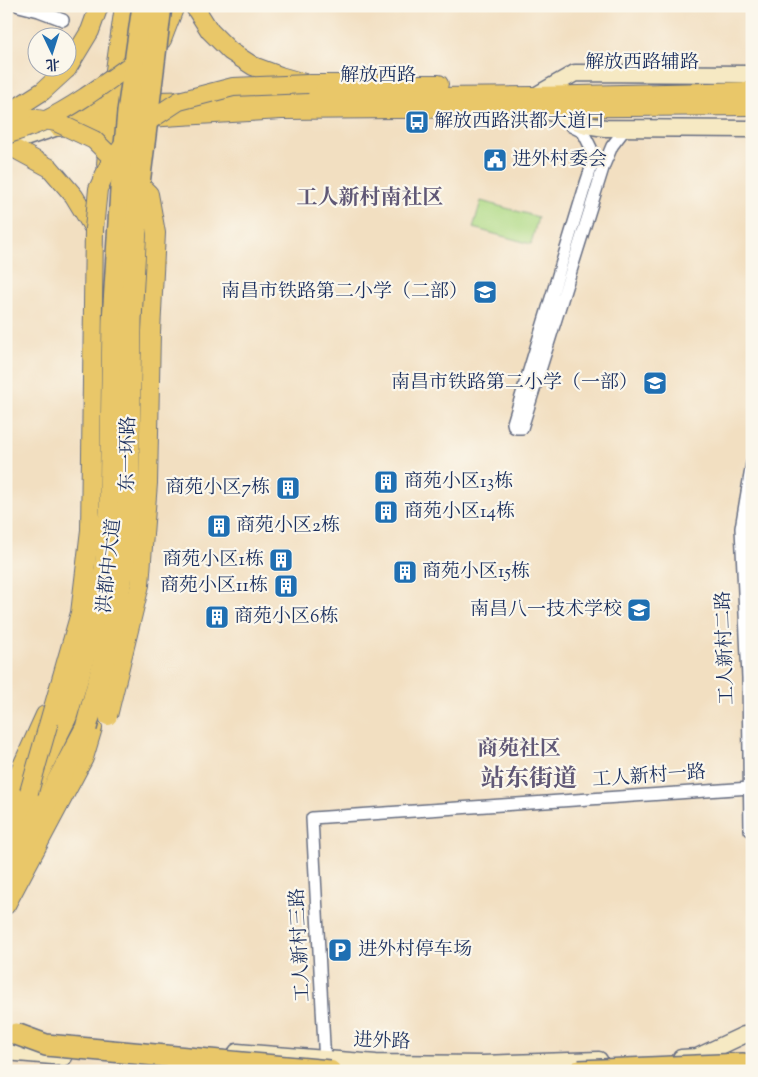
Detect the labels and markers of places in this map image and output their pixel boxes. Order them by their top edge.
bus stop icon: 解放西路洪都大道口 [404,109,430,135]
place label: 解放西路洪都大道口 [434,109,605,136]
public building icon: 进外村委会 [482,147,508,173]
place label: 进外村委会 [512,147,607,174]
place label: 南昌市铁路第二小学（二部） [221,279,468,306]
school or university icon: 南昌市铁路第二小学（二部） [472,279,498,305]
place label: 南昌市铁路第二小学（一部） [391,370,638,397]
school or university icon: 南昌市铁路第二小学（一部） [642,370,668,396]
building icon: 商苑小区13栋 [373,469,399,495]
place label: 商苑小区13栋 [404,469,513,496]
place label: 商苑小区7栋 [165,475,270,502]
building icon: 商苑小区7栋 [275,475,301,501]
building icon: 商苑小区14栋 [373,499,399,525]
place label: 商苑小区14栋 [404,499,515,526]
building icon: 商苑小区2栋 [206,513,232,539]
place label: 商苑小区2栋 [236,513,340,540]
place label: 商苑小区1栋 [163,547,264,574]
building icon: 商苑小区1栋 [268,547,294,573]
building icon: 商苑小区15栋 [392,559,418,585]
place label: 商苑小区15栋 [422,559,530,586]
place label: 商苑小区11栋 [160,573,268,600]
building icon: 商苑小区11栋 [273,573,299,599]
place label: 南昌八一技术学校 [470,597,622,624]
school or university icon: 南昌八一技术学校 [626,597,652,623]
building icon: 商苑小区6栋 [204,604,230,630]
place label: 商苑小区6栋 [234,604,338,631]
parking icon: 进外村停车场 [327,937,353,963]
place label: 进外村停车场 [358,937,472,964]

